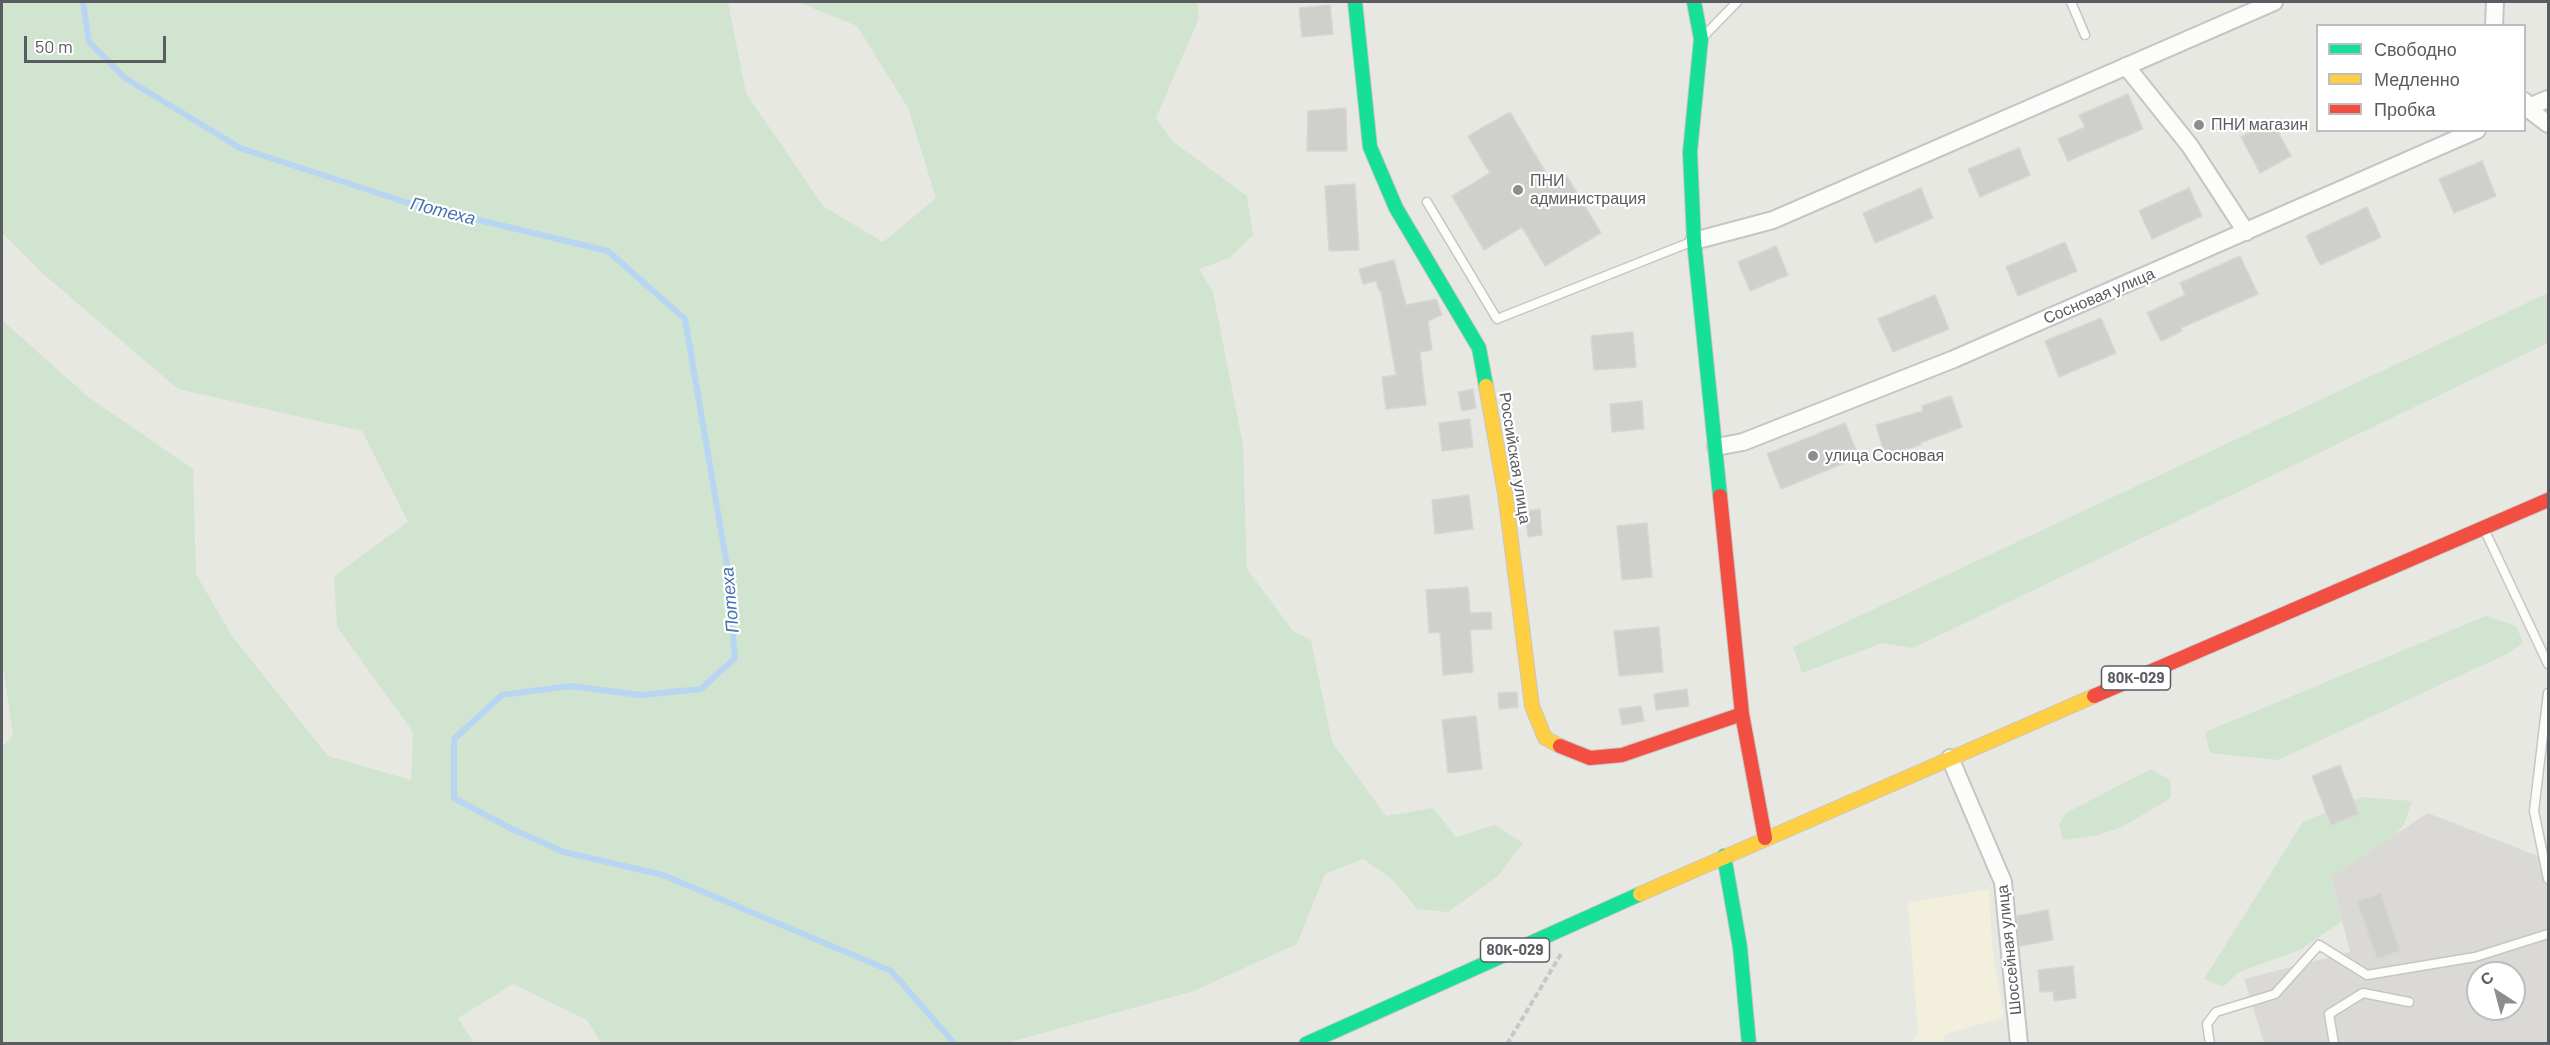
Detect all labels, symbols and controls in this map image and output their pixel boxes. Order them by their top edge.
scale bar [27,24,170,62]
legend [2316,24,2526,132]
text: 50 m [35,35,73,57]
text: Свободно [2374,38,2457,60]
text: Медленно [2374,68,2460,90]
text: Пробка [2374,98,2436,120]
place label: ПНИ магазин [2211,115,2308,135]
marker: ПНИ магазин [2192,118,2206,132]
place label: ПНИ администрация [1530,171,1646,209]
marker: ПНИ администрация [1511,183,1525,197]
water label: Потеха [408,193,478,229]
street label: Сосновая улица [2040,264,2158,328]
street label: Российская улица [1495,391,1535,525]
place label: улица Сосновая [1825,446,1944,466]
marker: улица Сосновая [1806,449,1820,463]
water label: Потеха [716,566,744,634]
road number: 80К-029 [2102,666,2170,690]
street label: Шоссейная улица [1993,884,2025,1016]
road number: 80К-029 [1480,938,1550,962]
north arrow [2466,961,2526,1021]
text: С [2476,967,2497,989]

